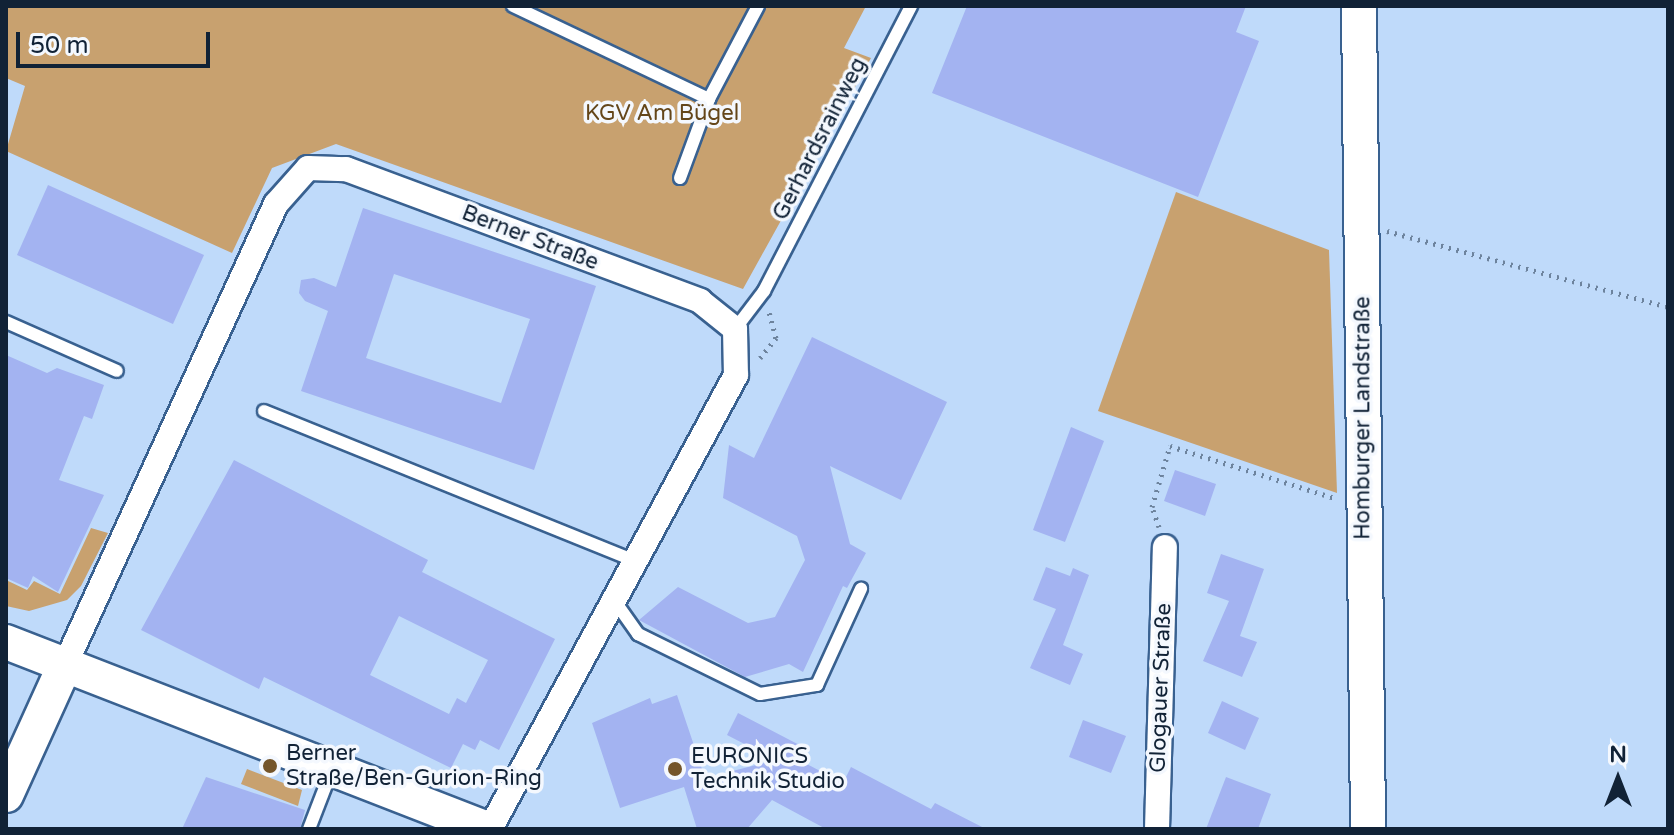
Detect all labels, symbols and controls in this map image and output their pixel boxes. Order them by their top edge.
scale bar [20,16,214,66]
text: 50 m [30,31,88,60]
street label: Gerhardsrainweg [768,53,872,225]
park label: KGV Am Bügel [585,101,739,127]
street label: Berner Straße [458,200,602,276]
street label: Homburger Landstraße [1350,296,1376,540]
street label: Glogauer Straße [1145,603,1177,773]
north arrow [1578,739,1658,819]
place label: Berner Straße/Ben-Gurion-Ring [286,740,542,792]
text: N [1609,742,1627,768]
place label: EURONICS Technik Studio [691,743,845,794]
marker: Berner Straße/Ben-Gurion-Ring [261,757,279,775]
marker: EURONICS Technik Studio [666,760,684,778]

